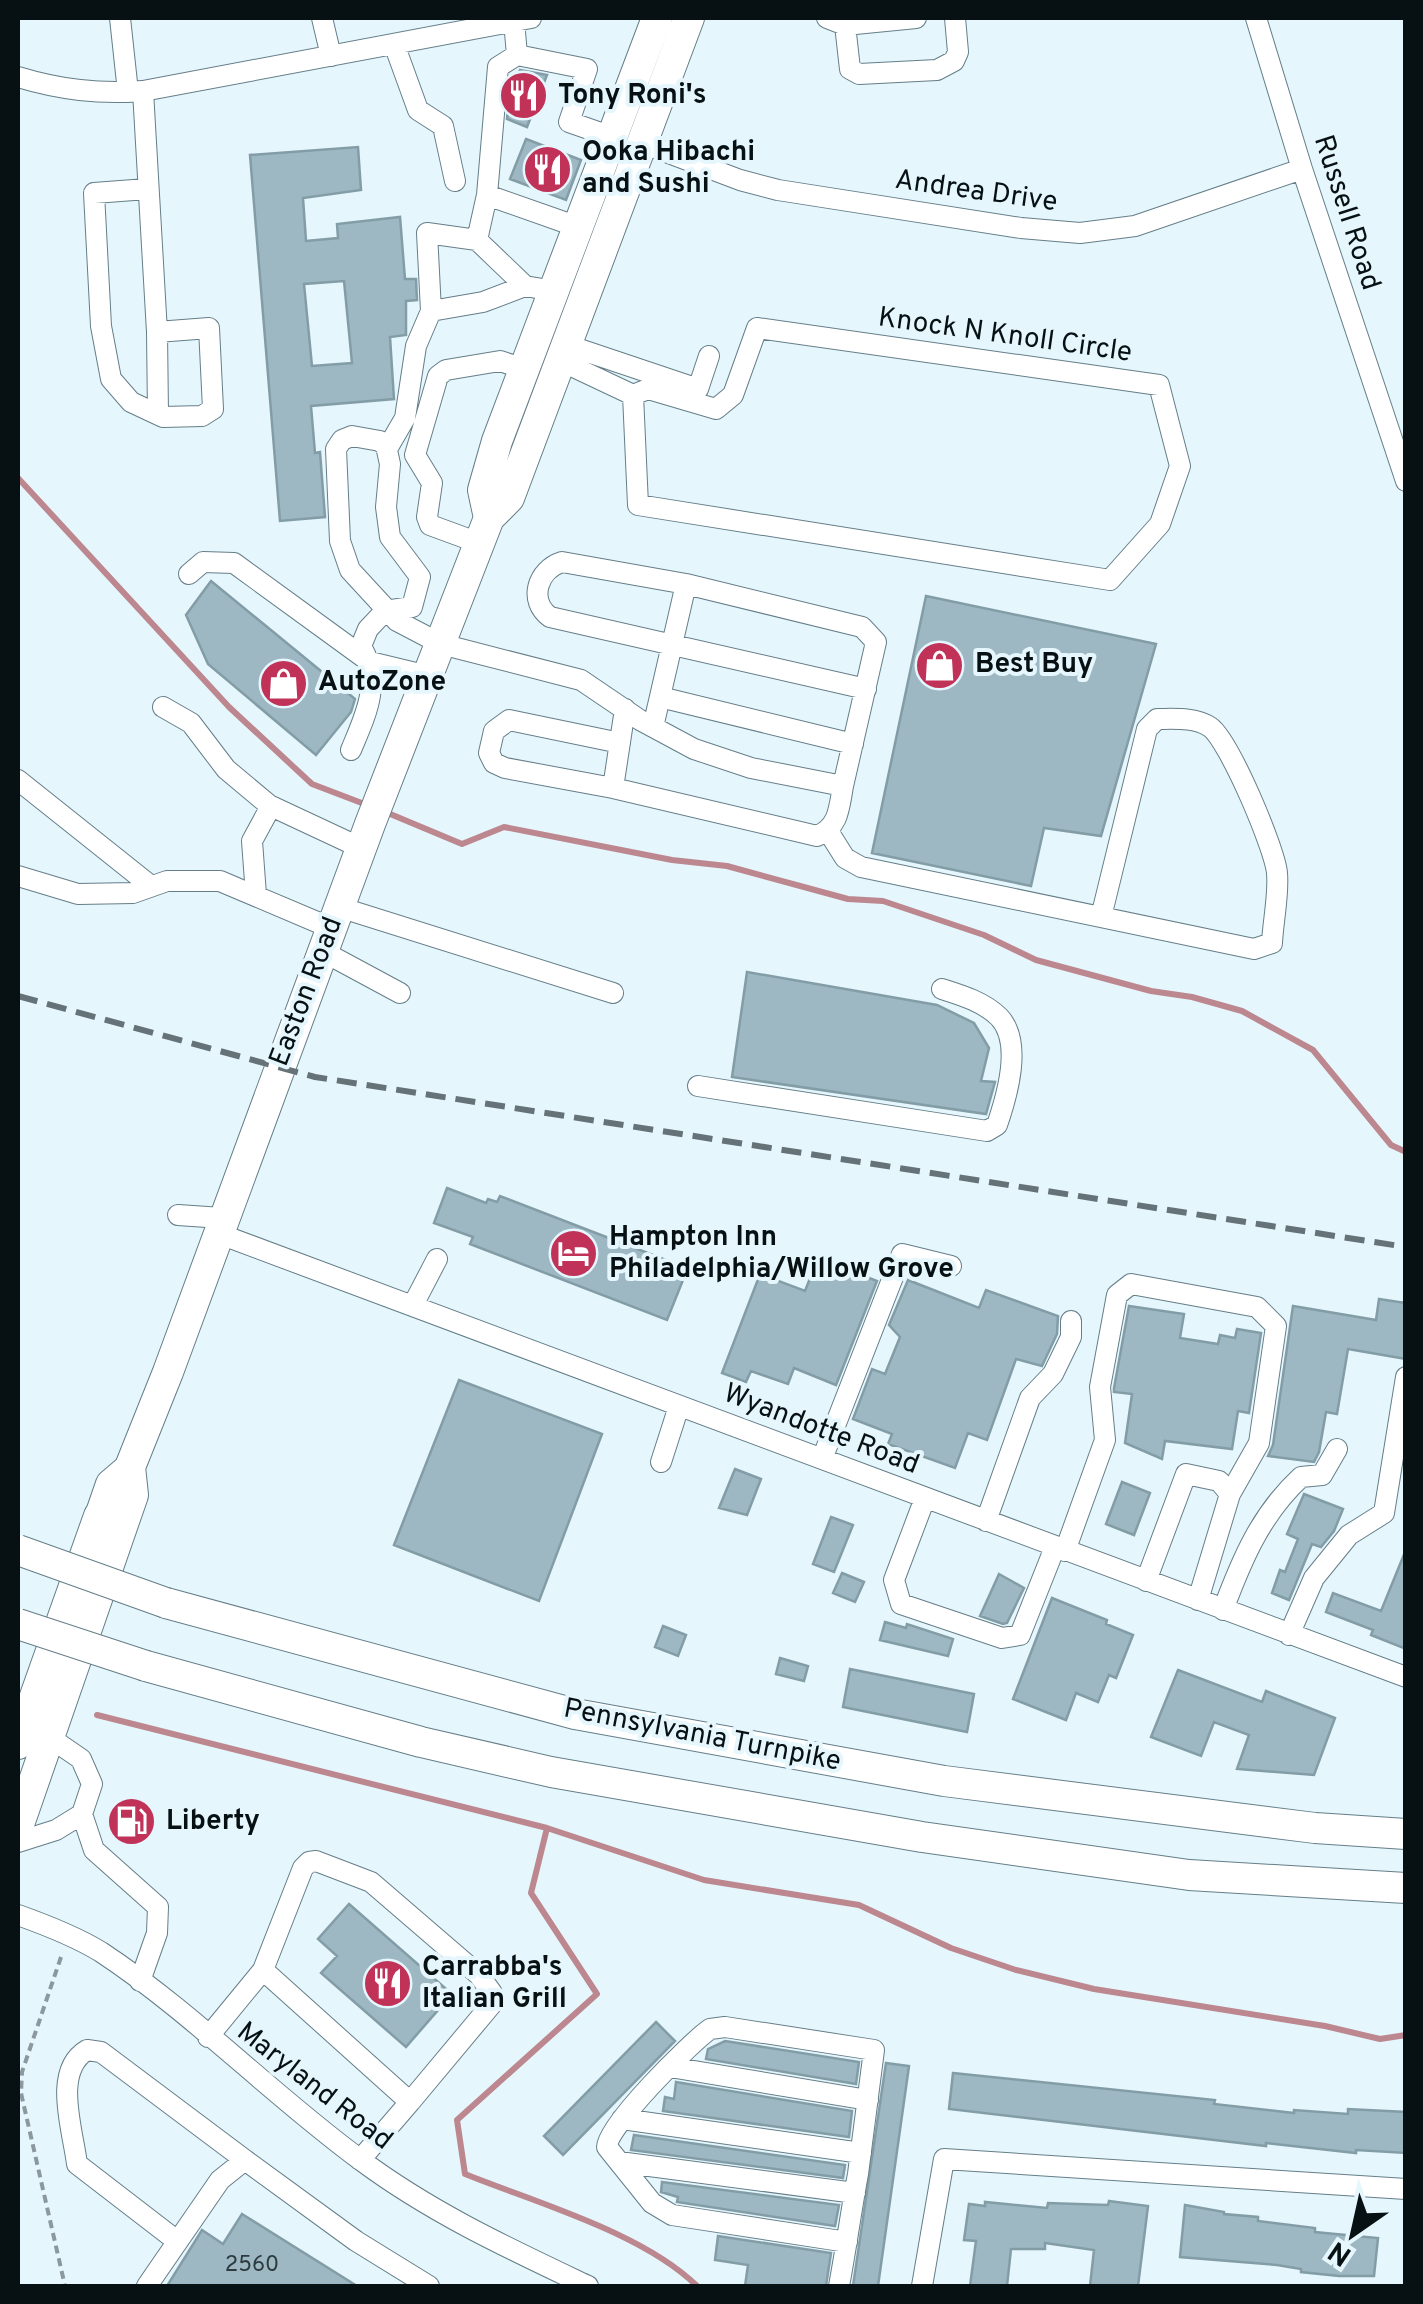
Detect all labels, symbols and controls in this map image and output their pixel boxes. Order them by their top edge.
restaurant icon: Tony Roni's [497,70,549,122]
place label: Tony Roni's [558,78,706,114]
street label: Russell Road [1304,131,1388,295]
place label: Ooka Hibachi and Sushi [582,135,755,203]
restaurant icon: Ooka Hibachi and Sushi [521,143,573,195]
street label: Andrea Drive [892,163,1060,221]
street label: Knock N Knoll Circle [876,300,1134,372]
shop icon: Best Buy [914,639,966,691]
place label: Best Buy [975,647,1093,683]
shop icon: AutoZone [257,657,309,709]
place label: AutoZone [318,665,446,701]
street label: Easton Road [262,912,352,1072]
place label: Hampton Inn Philadelphia/Willow Grove [609,1220,954,1288]
hotel icon: Hampton Inn Philadelphia/Willow Grove [548,1228,600,1280]
street label: Wyandotte Road [718,1376,924,1484]
street label: Pennsylvania Turnpike [560,1691,844,1781]
fuel station icon: Liberty [105,1796,157,1848]
place label: Liberty [166,1804,260,1840]
place label: Carrabba's Italian Grill [422,1950,567,2018]
restaurant icon: Carrabba's Italian Grill [361,1958,413,2010]
street label: Maryland Road [229,2015,399,2159]
north arrow [1303,2184,1403,2284]
text: N [1322,2232,1359,2273]
house number: 2560 [225,2252,279,2279]

